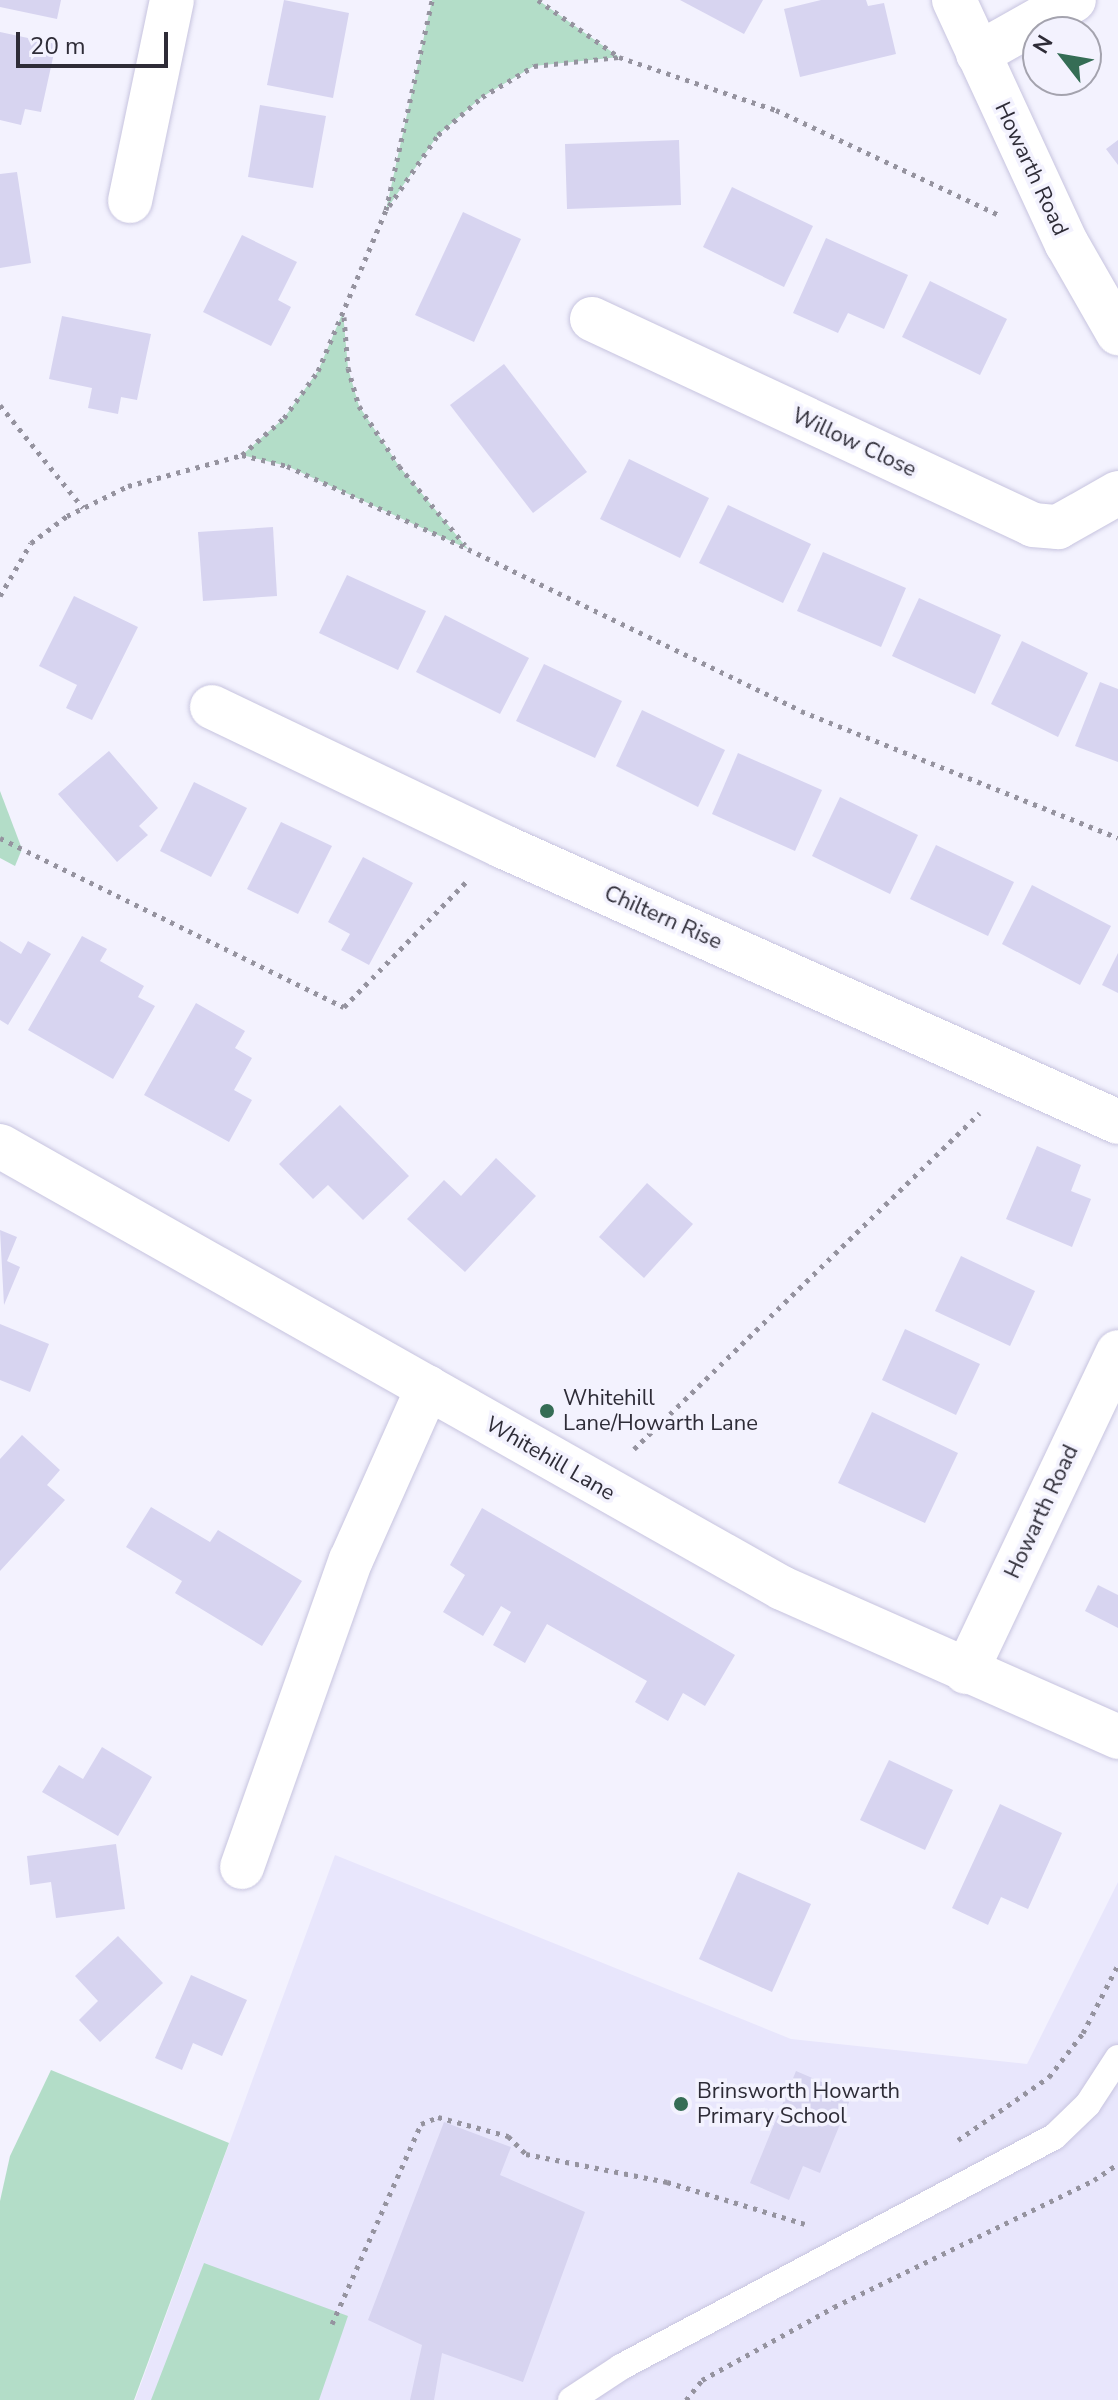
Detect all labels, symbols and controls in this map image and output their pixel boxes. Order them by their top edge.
scale bar [20,16,172,66]
north arrow [1022,16,1102,96]
text: 20 m [30,30,86,62]
text: N [1026,30,1060,59]
street label: Howarth Road [989,98,1073,240]
street label: Willow Close [788,403,920,483]
street label: Chiltern Rise [600,880,726,956]
place label: Whitehill Lane/Howarth Lane [563,1385,758,1436]
marker: Whitehill Lane/Howarth Lane [538,1402,556,1420]
street label: Whitehill Lane [481,1411,619,1507]
street label: Howarth Road [1000,1441,1084,1583]
place label: Brinsworth Howarth Primary School [697,2078,900,2130]
marker: Brinsworth Howarth Primary School [672,2095,690,2113]

